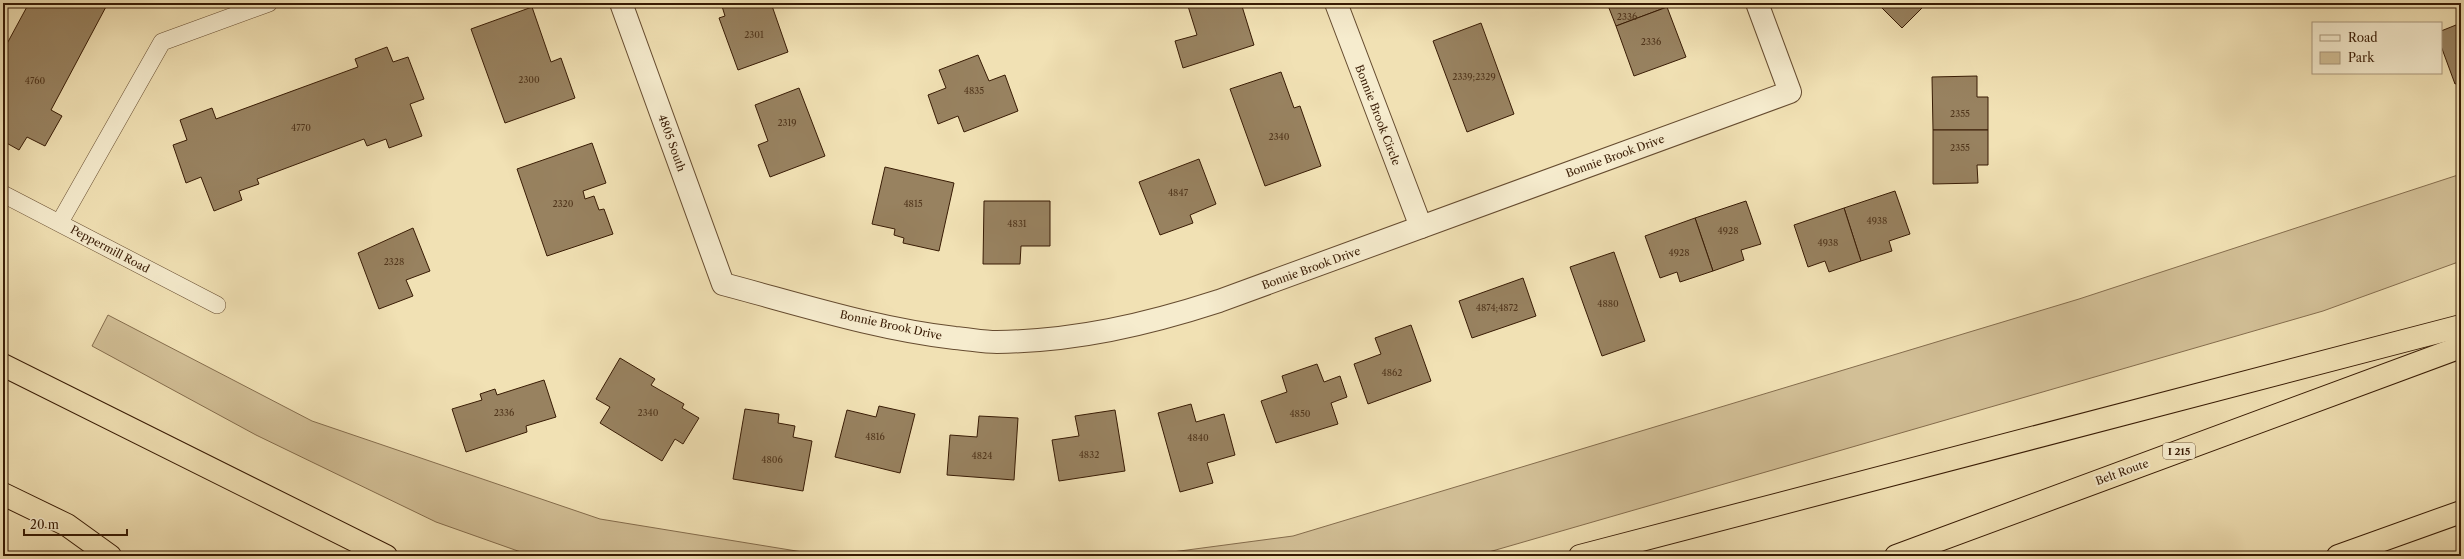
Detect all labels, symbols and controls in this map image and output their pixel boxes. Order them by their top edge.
house number: 2336 [1617,11,1637,22]
legend [2312,22,2442,74]
house number: 2301 [744,29,764,40]
text: Road [2348,30,2378,45]
house number: 2336 [1641,36,1661,47]
text: Park [2348,50,2375,65]
street label: Bonnie Brook Circle [1352,63,1404,167]
house number: 2339;2329 [1452,71,1496,82]
house number: 2300 [518,74,540,85]
house number: 4760 [25,75,46,86]
house number: 4835 [964,85,984,96]
house number: 2355 [1950,108,1970,119]
street label: 4805 South [655,113,689,174]
house number: 2319 [777,117,797,128]
house number: 4770 [291,122,311,133]
house number: 2340 [1268,131,1290,142]
street label: Bonnie Brook Drive [1564,132,1666,180]
house number: 2355 [1950,142,1970,153]
house number: 4847 [1168,187,1189,198]
house number: 2320 [552,198,574,209]
house number: 4815 [903,198,923,209]
house number: 4938 [1867,215,1887,226]
house number: 4831 [1007,218,1027,229]
street label: Peppermill Road [68,222,152,276]
house number: 4928 [1718,225,1738,236]
house number: 4938 [1818,237,1838,248]
street label: Bonnie Brook Drive [1260,244,1362,292]
house number: 4928 [1669,247,1689,258]
house number: 2328 [384,256,404,267]
house number: 4880 [1597,298,1619,309]
house number: 4874;4872 [1476,302,1518,313]
street label: Bonnie Brook Drive [839,307,943,343]
house number: 4862 [1382,367,1402,378]
house number: 2336 [494,407,514,418]
house number: 2340 [637,407,659,418]
house number: 4850 [1289,408,1311,419]
house number: 4816 [865,431,885,442]
house number: 4840 [1187,432,1209,443]
road number: I 215 [2163,443,2195,459]
house number: 4832 [1079,449,1099,460]
house number: 4824 [972,450,992,461]
house number: 4806 [761,454,783,465]
street label: Belt Route [2094,456,2150,488]
scale bar [24,511,127,537]
text: 20 m [30,517,59,532]

